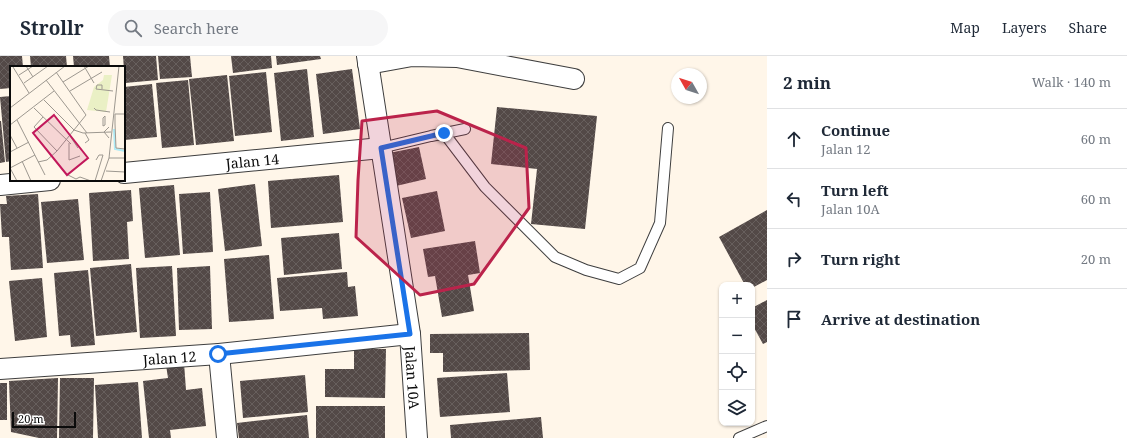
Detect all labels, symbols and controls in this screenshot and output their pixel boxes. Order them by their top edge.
search box [108,10,388,46]
text: Strollr [20,15,84,41]
icon: search [122,17,144,39]
text: Search here [154,18,239,38]
text: Map [950,18,980,37]
text: Layers [1002,18,1047,37]
text: Share [1069,18,1107,37]
inset map [10,66,125,181]
north arrow [671,68,707,104]
text: 2 min [783,71,831,94]
text: Walk · 140 m [1032,73,1111,91]
text: Continue [821,120,890,140]
route end [435,124,453,142]
icon: ahead [783,128,805,150]
text: 60 m [1081,130,1111,148]
text: Jalan 12 [821,140,871,158]
street label: Jalan 14 [224,148,280,173]
text: Turn left [821,180,889,200]
icon: left [783,188,805,210]
text: 60 m [1081,190,1111,208]
text: Jalan 10A [821,200,880,218]
icon: right [783,248,805,270]
text: Turn right [821,249,900,269]
text: 20 m [1081,250,1111,268]
map controls [719,282,755,426]
button: + [719,282,755,318]
icon: arrive [783,308,805,330]
text: Arrive at destination [821,309,980,329]
button: − [719,318,755,354]
street label: Jalan 10A [401,344,425,410]
route start [209,345,227,363]
street label: Jalan 12 [141,346,197,369]
button: locate [719,354,755,390]
button: layers [719,390,755,426]
scale bar [12,410,76,429]
text: 20 m [18,411,44,426]

